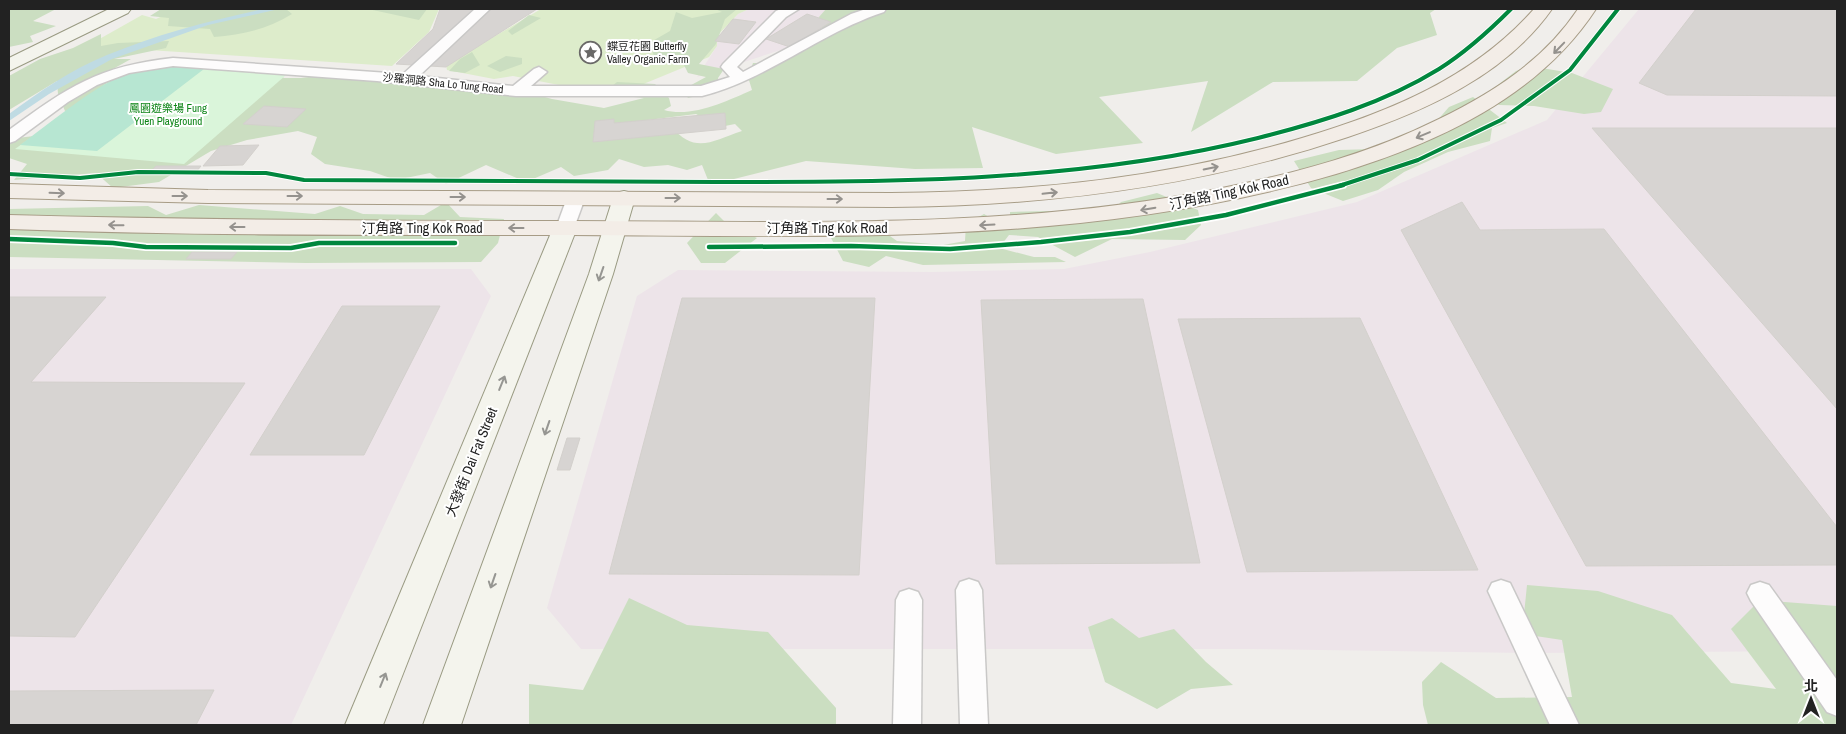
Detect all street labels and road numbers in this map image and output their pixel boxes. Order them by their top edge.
street label: 沙羅洞路 Sha Lo Tung Road [382,70,504,96]
street label: 汀角路 Ting Kok Road [1168,171,1290,213]
street label: 汀角路 Ting Kok Road [361,219,483,237]
street label: 汀角路 Ting Kok Road [766,219,888,237]
street label: 大發街 Dai Fat Street [441,405,501,519]

